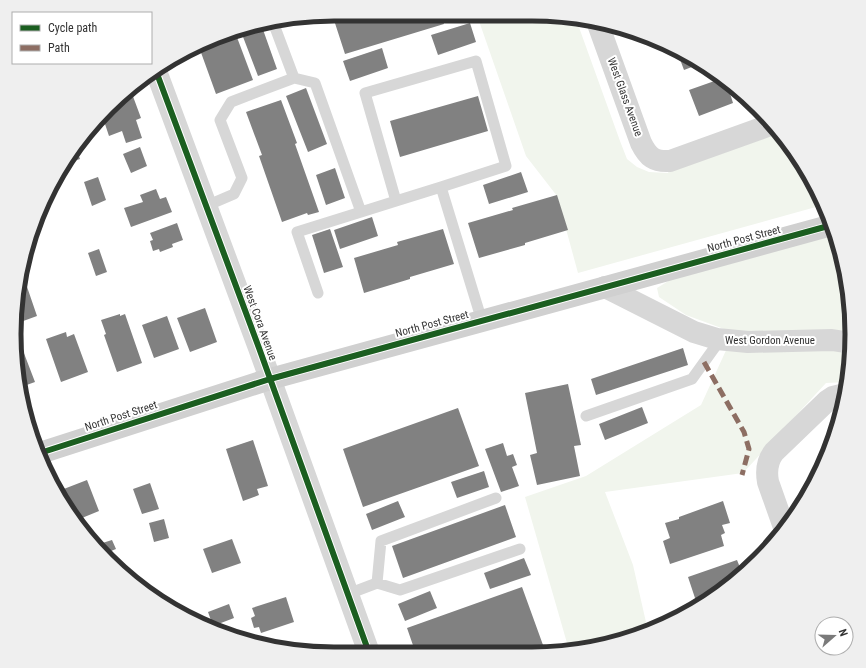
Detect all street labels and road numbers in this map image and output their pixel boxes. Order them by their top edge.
street label: West Glass Avenue [605,56,645,138]
street label: North Post Street [706,223,782,255]
street label: West Cora Avenue [240,284,280,362]
street label: North Post Street [394,308,470,340]
street label: West Gordon Avenue [725,334,815,347]
street label: North Post Street [83,398,159,434]

